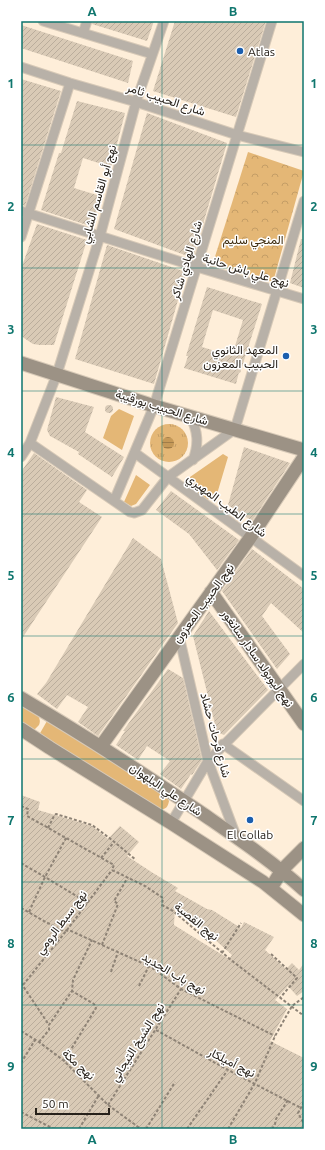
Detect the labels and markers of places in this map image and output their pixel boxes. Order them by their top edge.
place label: Atlas [248,45,275,58]
marker: Atlas [235,46,245,56]
place label: المعهد الثانوي الحبيب المعزون [203,343,278,372]
marker: المعهد الثانوي الحبيب المعزون [281,351,291,361]
marker: El Collab [245,815,255,825]
place label: El Collab [227,828,273,841]

